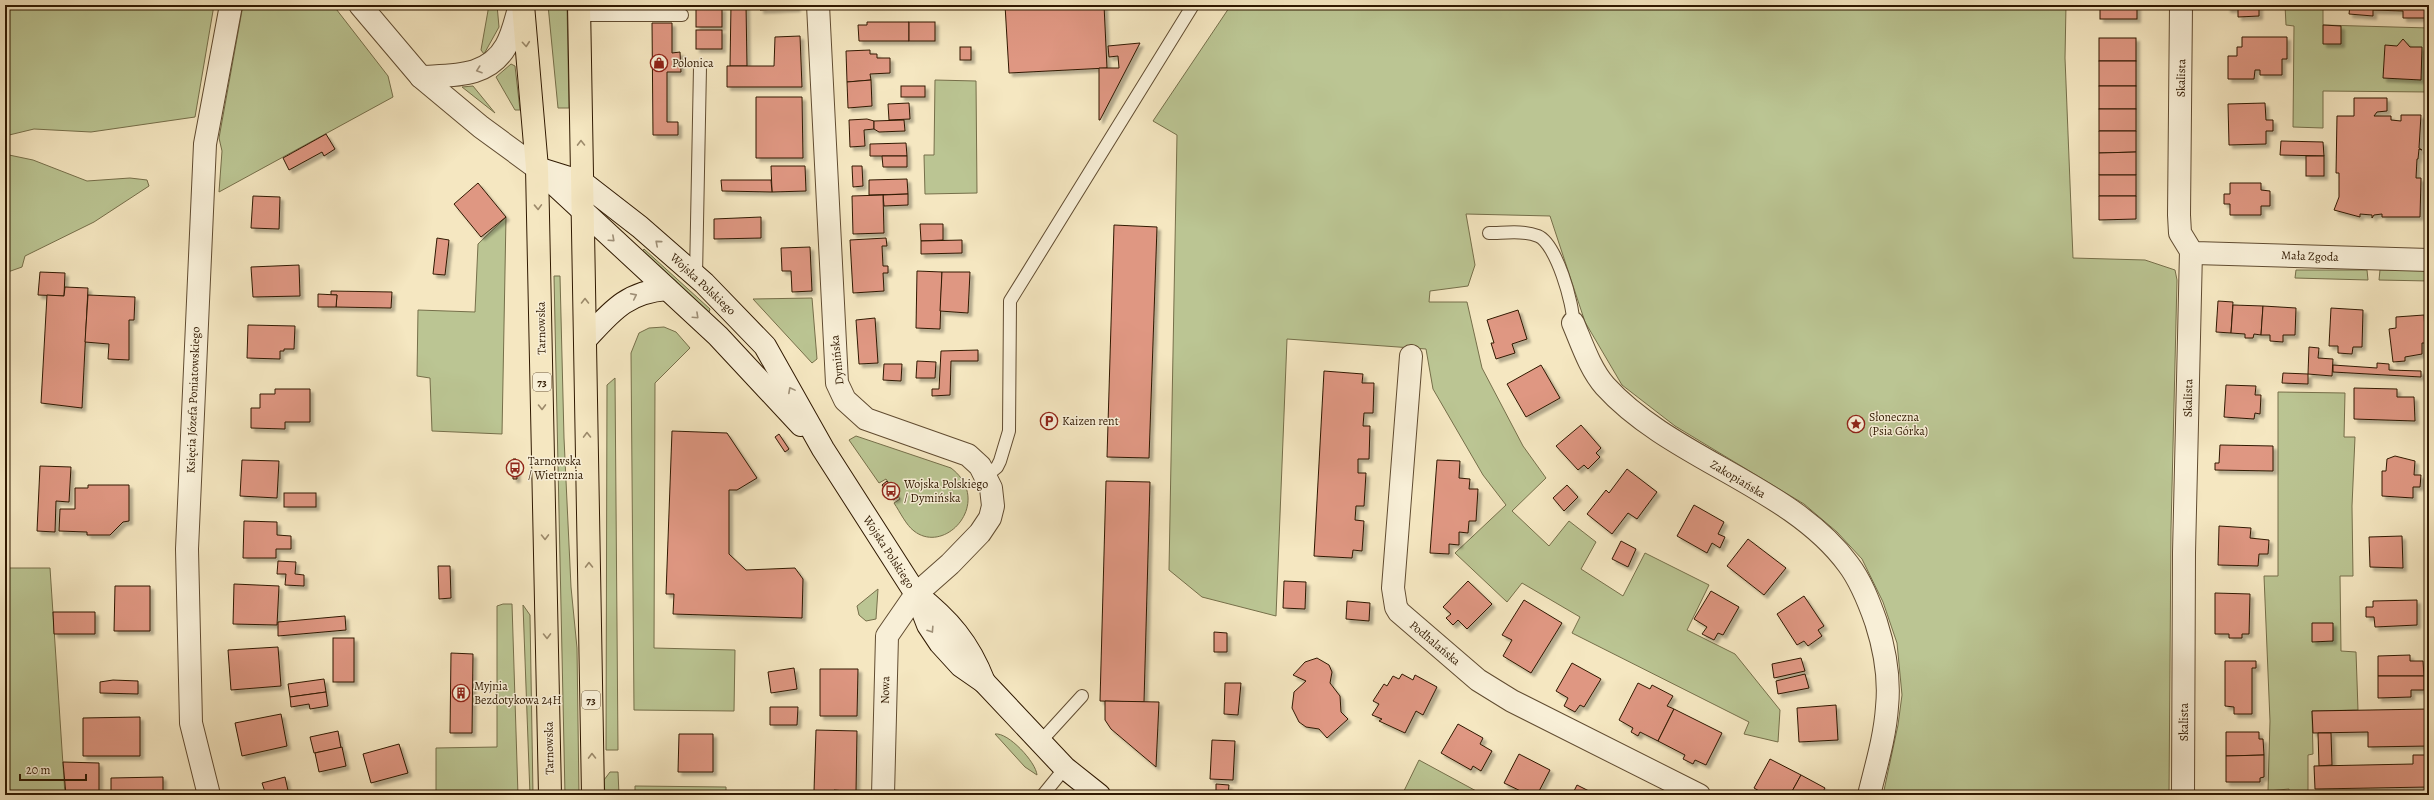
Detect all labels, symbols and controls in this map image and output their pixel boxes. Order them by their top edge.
one-way arrow [522,41,531,47]
shop icon: Polonica [649,53,669,73]
place label: Polonica [672,55,714,71]
street label: Skalista [2173,58,2189,97]
one-way arrow [475,66,482,74]
one-way arrow [577,140,585,146]
one-way arrow [534,204,542,210]
one-way arrow [607,234,614,241]
one-way arrow [655,240,663,248]
street label: Mała Zgoda [2281,247,2340,265]
street label: Wojska Polskiego [666,249,739,319]
one-way arrow [630,293,638,301]
one-way arrow [581,298,589,304]
street label: Tarnowska [533,301,549,355]
one-way arrow [691,311,699,318]
street label: Księcia Józefa Poniatowskiego [182,326,204,474]
street label: Dymińska [826,334,848,386]
road number: 73 [533,373,551,391]
street label: Skalista [2180,378,2196,417]
one-way arrow [788,387,796,395]
one-way arrow [538,404,547,410]
place label: Słoneczna (Psia Górka) [1869,409,1928,439]
parking icon: Kaizen rent [1039,411,1059,431]
place label: Kaizen rent [1062,413,1119,429]
place icon: Słoneczna (Psia Górka) [1846,414,1866,434]
one-way arrow [583,432,591,438]
place label: Tarnowska / Wietrznia [528,453,584,483]
street label: Zakopiańska [1707,456,1769,502]
bus stop icon: Tarnowska / Wietrznia [505,458,525,478]
place label: Wojska Polskiego / Dymińska [903,476,988,506]
bus stop icon: Wojska Polskiego / Dymińska [881,481,901,501]
street label: Wojska Polskiego [859,512,919,592]
one-way arrow [541,534,549,540]
one-way arrow [585,562,593,568]
street label: Podhalańska [1406,617,1464,669]
one-way arrow [926,625,933,632]
one-way arrow [543,633,551,639]
street label: Nowa [877,675,893,704]
place label: Myjnia Bezdotykowa 24H [474,678,562,708]
building icon: Myjnia Bezdotykowa 24H [451,683,471,703]
road number: 73 [582,691,600,709]
street label: Skalista [2176,702,2192,741]
street label: Tarnowska [541,721,557,775]
one-way arrow [588,753,597,759]
scale bar [20,756,86,782]
text: 20 m [26,762,50,778]

